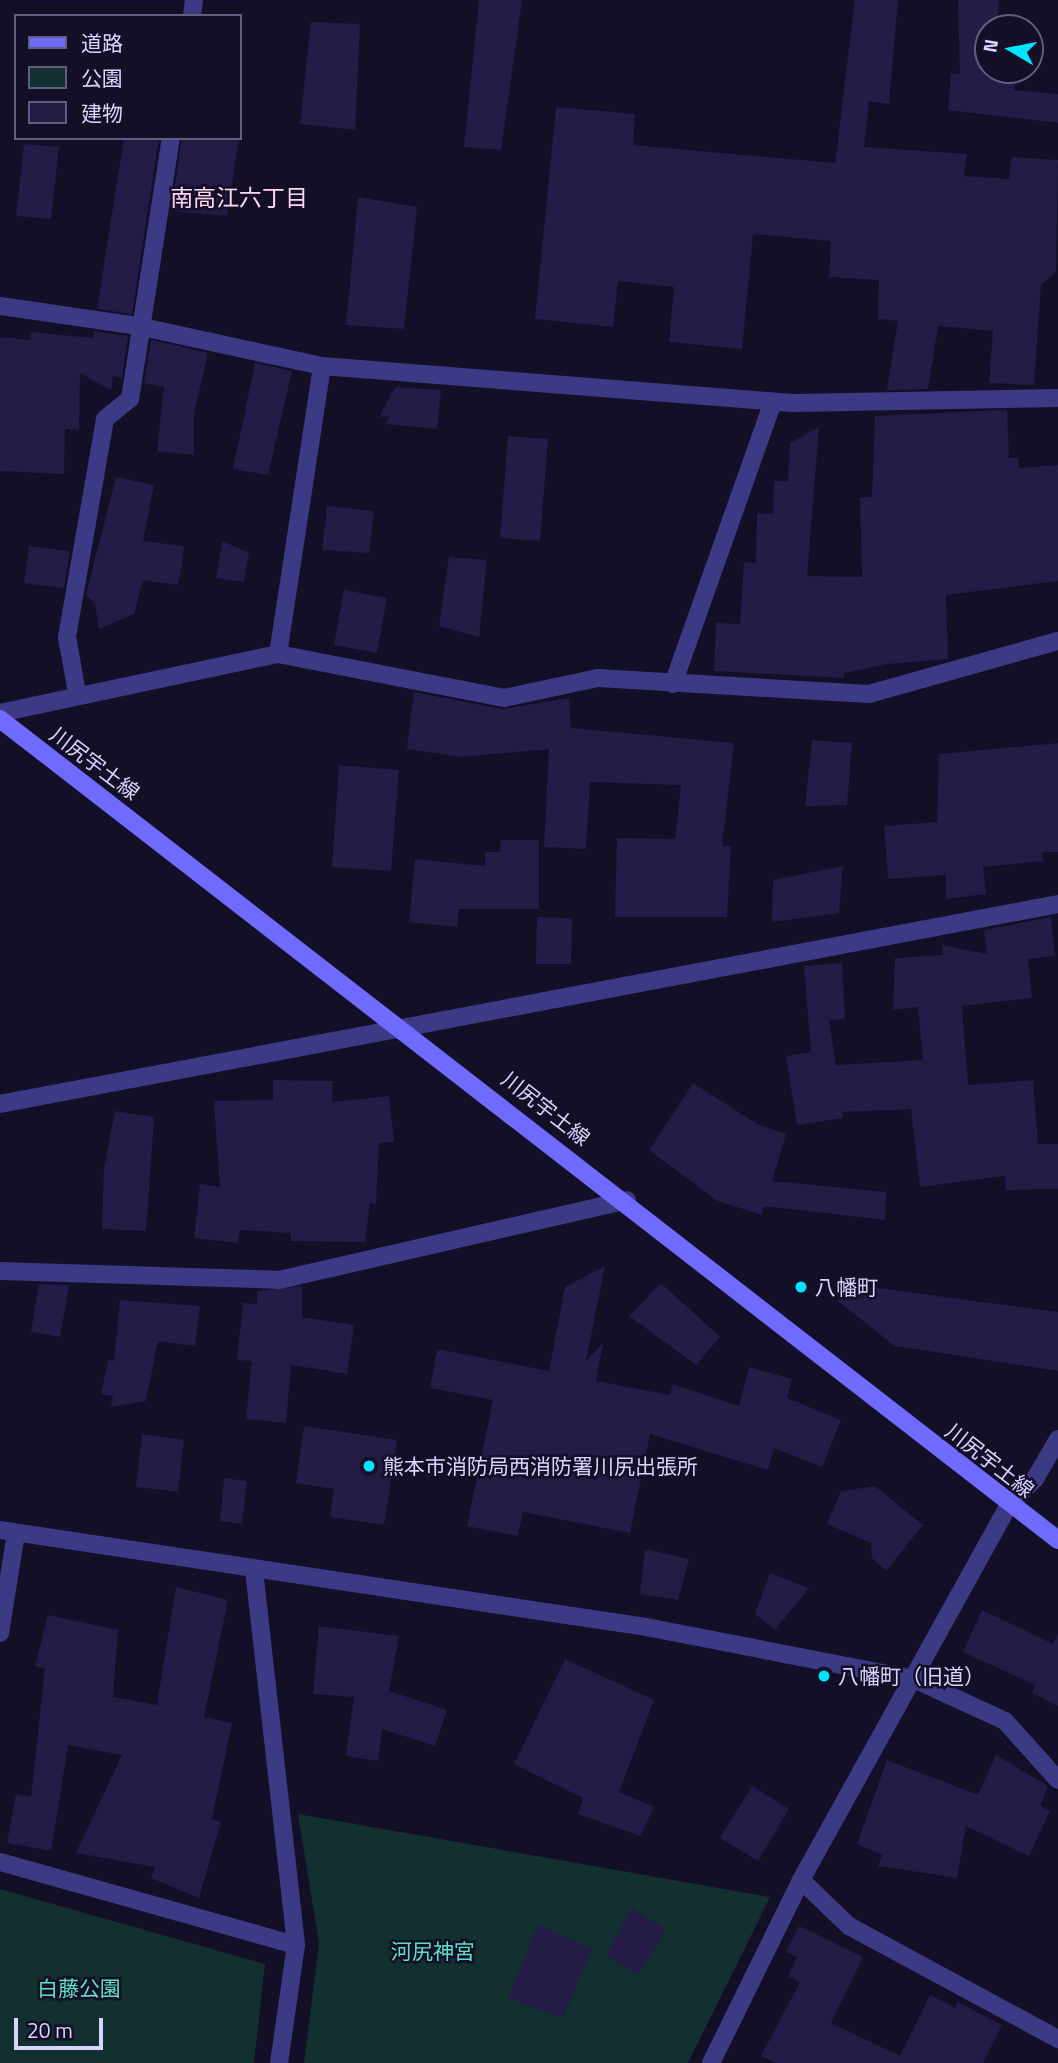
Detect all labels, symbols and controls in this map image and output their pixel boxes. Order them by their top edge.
legend [14,14,242,140]
north arrow [974,14,1044,84]
text: 道路 [81,27,123,59]
text: N [974,37,1005,55]
text: 公園 [81,62,123,94]
text: 建物 [81,97,123,129]
district label: 南高江六丁目 [170,184,308,212]
street label: 川尻宇土線 [45,721,145,805]
street label: 川尻宇土線 [497,1066,595,1150]
place label: 八幡町 [815,1274,878,1300]
marker: 八幡町 [793,1279,809,1295]
street label: 川尻宇土線 [941,1418,1039,1502]
place label: 熊本市消防局西消防署川尻出張所 [383,1453,698,1479]
marker: 熊本市消防局西消防署川尻出張所 [361,1458,377,1474]
place label: 八幡町（旧道） [838,1663,985,1689]
marker: 八幡町（旧道） [816,1668,832,1684]
park label: 河尻神宮 [391,1938,475,1964]
park label: 白藤公園 [37,1975,121,2001]
scale bar [18,2004,107,2048]
text: 20 m [27,2014,73,2046]

